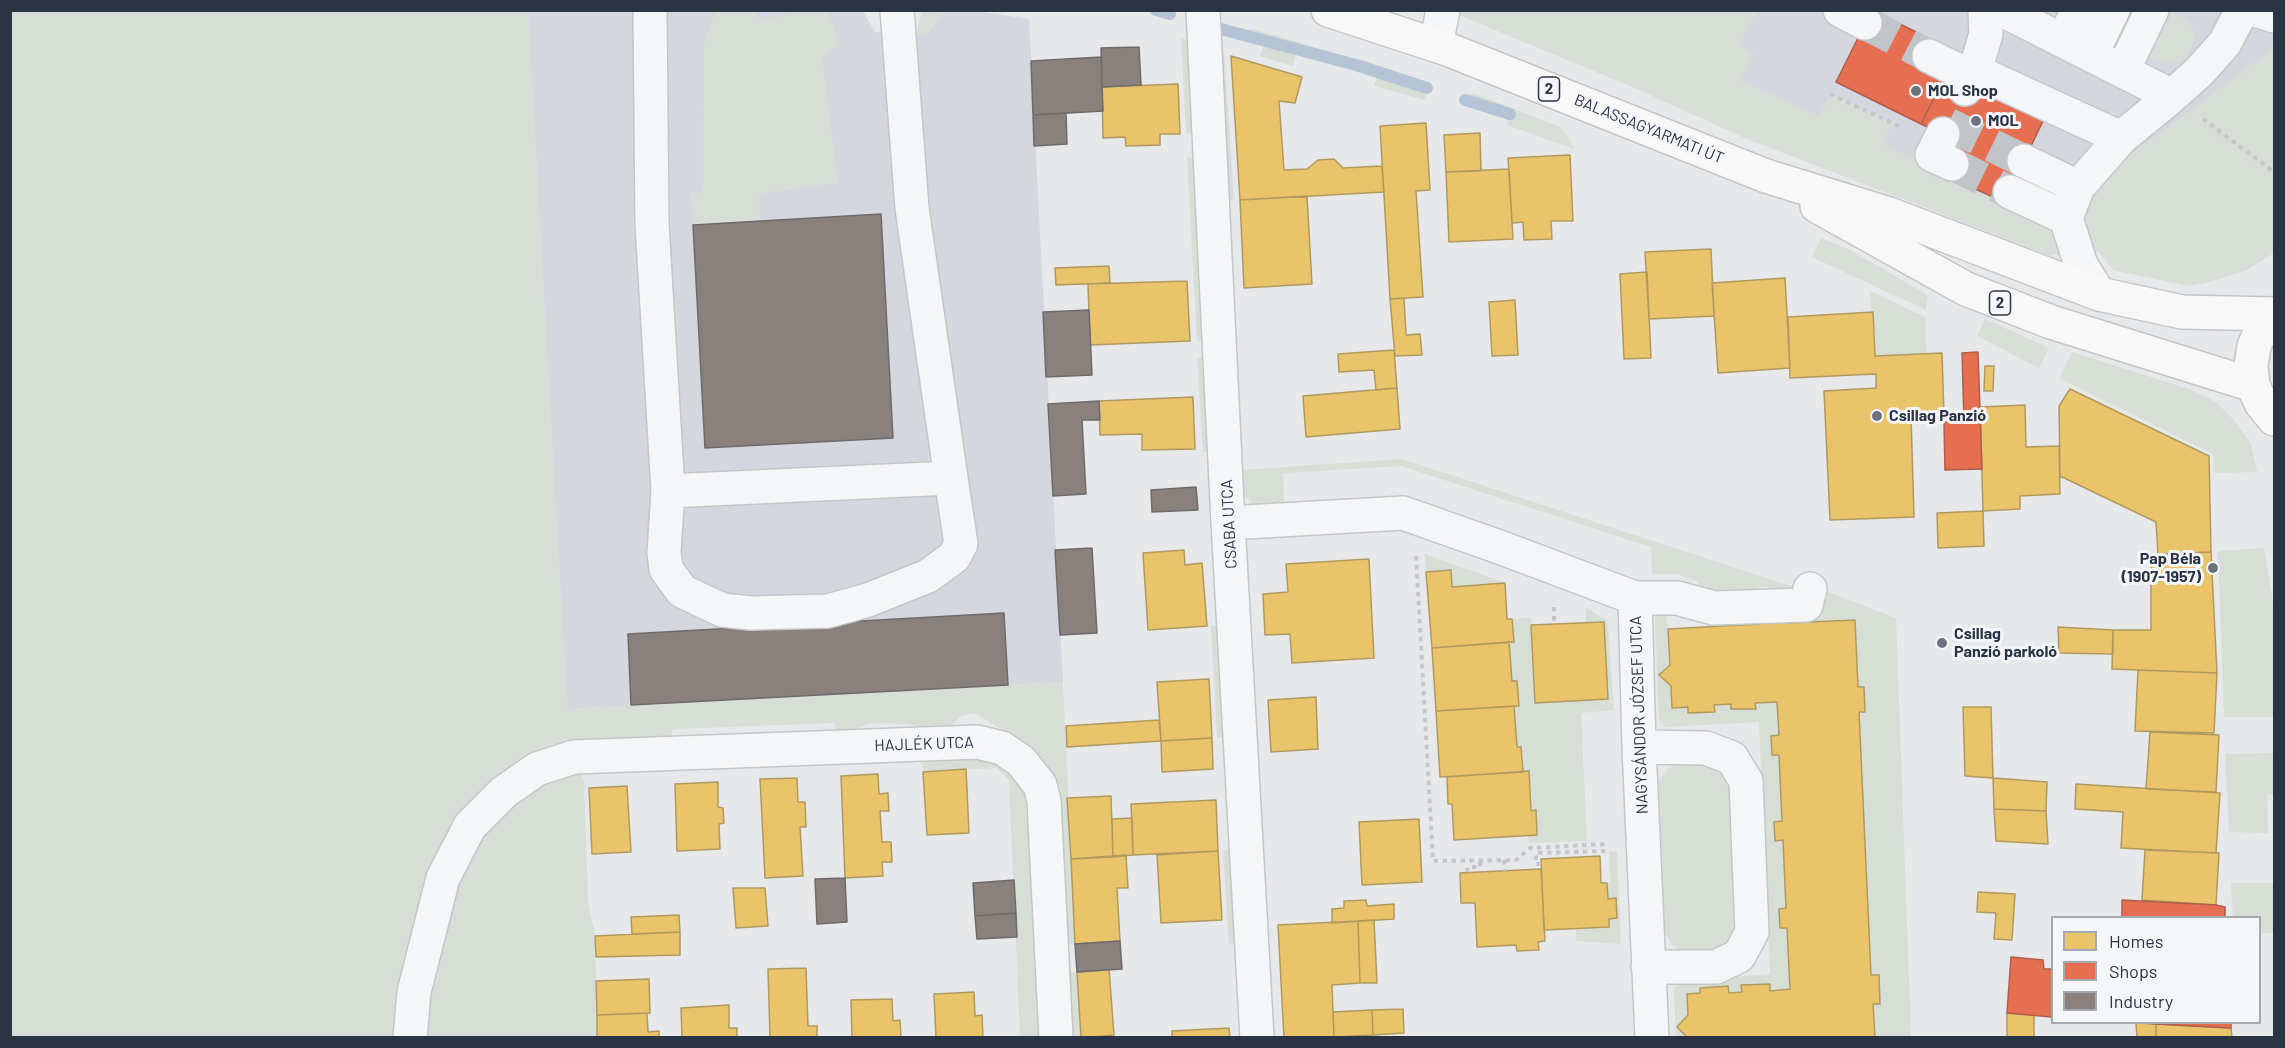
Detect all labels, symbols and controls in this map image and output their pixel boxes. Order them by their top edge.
road number: 2 [1538,77,1560,101]
place label: MOL Shop [1928,81,1998,101]
marker: MOL Shop [1909,84,1923,98]
street label: BALASSAGYARMATI ÚT [1571,90,1727,168]
place label: MOL [1988,111,2019,131]
marker: MOL [1969,114,1983,128]
road number: 2 [1990,291,2010,315]
place label: Csillag Panzió [1889,406,1986,426]
marker: Csillag Panzió [1870,409,1884,423]
street label: CSABA UTCA [1217,479,1241,569]
place label: Pap Béla (1907-1957) [2121,549,2201,587]
marker: Pap Béla (1907-1957) [2206,561,2220,575]
street label: NAGYSÁNDOR JÓZSEF UTCA [1626,615,1652,815]
place label: Csillag Panzió parkoló [1954,624,2057,662]
marker: Csillag Panzió parkoló [1935,636,1949,650]
street label: HAJLÉK UTCA [874,733,974,755]
legend [2051,916,2261,1024]
text: Homes [2109,930,2163,952]
text: Shops [2109,960,2158,982]
text: Industry [2109,990,2173,1012]

